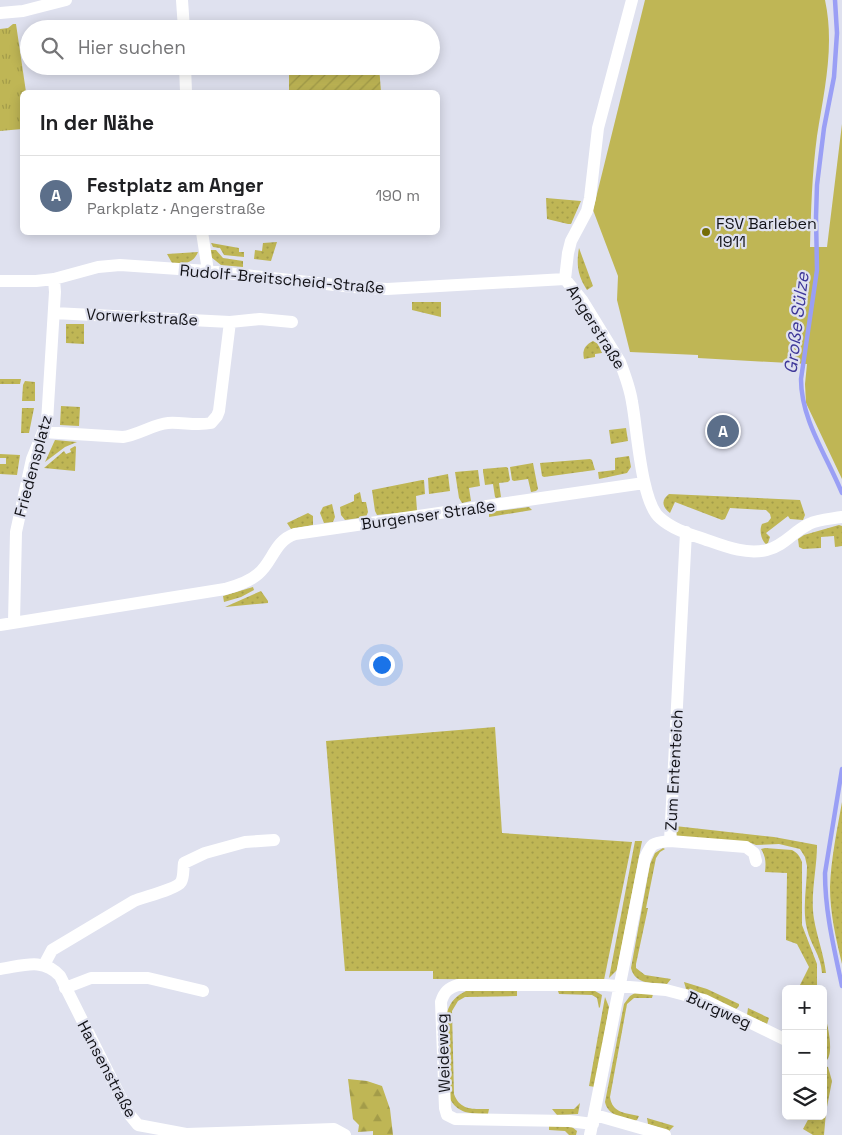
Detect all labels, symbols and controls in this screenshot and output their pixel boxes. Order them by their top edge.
search box [20,20,440,75]
icon: search [38,34,66,62]
text: Hier suchen [78,35,186,60]
text: In der Nähe [40,109,154,136]
text: Festplatz am Anger [87,173,263,198]
text: A [51,185,61,206]
text: 190 m [375,185,420,206]
text: Parkplatz · Angerstraße [87,198,265,219]
place label: FSV Barleben 1911 [716,213,817,252]
marker: FSV Barleben 1911 [700,226,712,238]
street label: Rudolf-Breitscheid-Straße [179,260,385,298]
water label: Große Sülze [778,270,814,375]
street label: Angerstraße [562,281,630,373]
street label: Vorwerkstraße [86,304,198,330]
pin: A [707,412,739,450]
street label: Friedensplatz [9,413,57,519]
street label: Burgenser Straße [360,495,496,535]
your location [369,652,395,678]
street label: Zum Ententeich [660,709,688,831]
map controls [782,985,827,1120]
button: + [782,985,827,1030]
street label: Burgweg [683,986,755,1034]
street label: Weideweg [431,1013,455,1093]
street label: Hansenstraße [73,1017,141,1121]
button: − [782,1030,827,1075]
button: layers [782,1075,827,1120]

